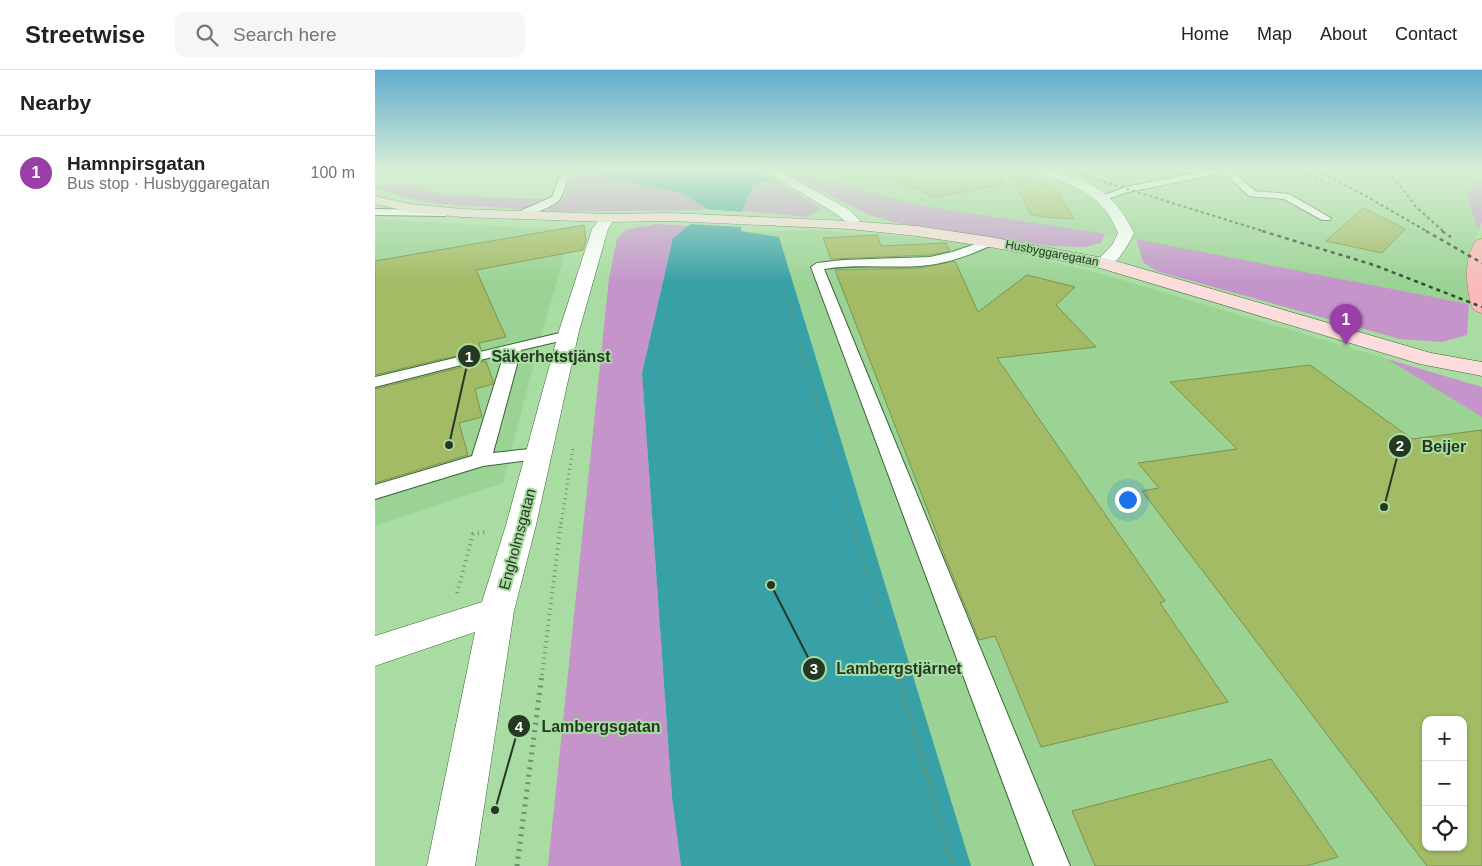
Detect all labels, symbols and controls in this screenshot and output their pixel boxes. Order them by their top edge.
search box [175,12,525,57]
text: Streetwise [25,21,145,48]
icon: search [193,21,221,49]
text: Search here [233,24,337,45]
text: Home [1181,24,1229,44]
text: Map [1257,24,1292,44]
text: About [1320,24,1367,44]
text: Contact [1395,24,1457,44]
text: Nearby [20,91,91,114]
text: Hamnpirsgatan [67,153,205,174]
text: 1 [32,164,40,181]
text: 100 m [311,164,355,181]
text: Bus stop · Husbyggaregatan [67,175,270,192]
street label: Husbyggaregatan [1004,237,1100,269]
pin: 1 [1330,304,1362,345]
callout: Säkerhetstjänst [456,341,620,372]
text: 1 [465,348,473,365]
text: Säkerhetstjänst [491,348,611,365]
callout: Beijer [1387,431,1476,462]
text: 2 [1396,437,1404,454]
text: Beijer [1422,438,1466,455]
street label: Engholmsgatan [495,486,539,592]
your location [1115,487,1141,513]
callout: Lambergstjärnet [801,653,971,684]
text: 3 [810,660,818,677]
text: Lambergstjärnet [836,660,962,677]
callout: Lambergsgatan [506,711,670,742]
map controls [1422,716,1467,851]
button: + [1422,716,1467,761]
text: 4 [515,718,524,735]
text: Lambergsgatan [541,718,661,735]
button: − [1422,761,1467,806]
button: locate [1422,806,1467,851]

